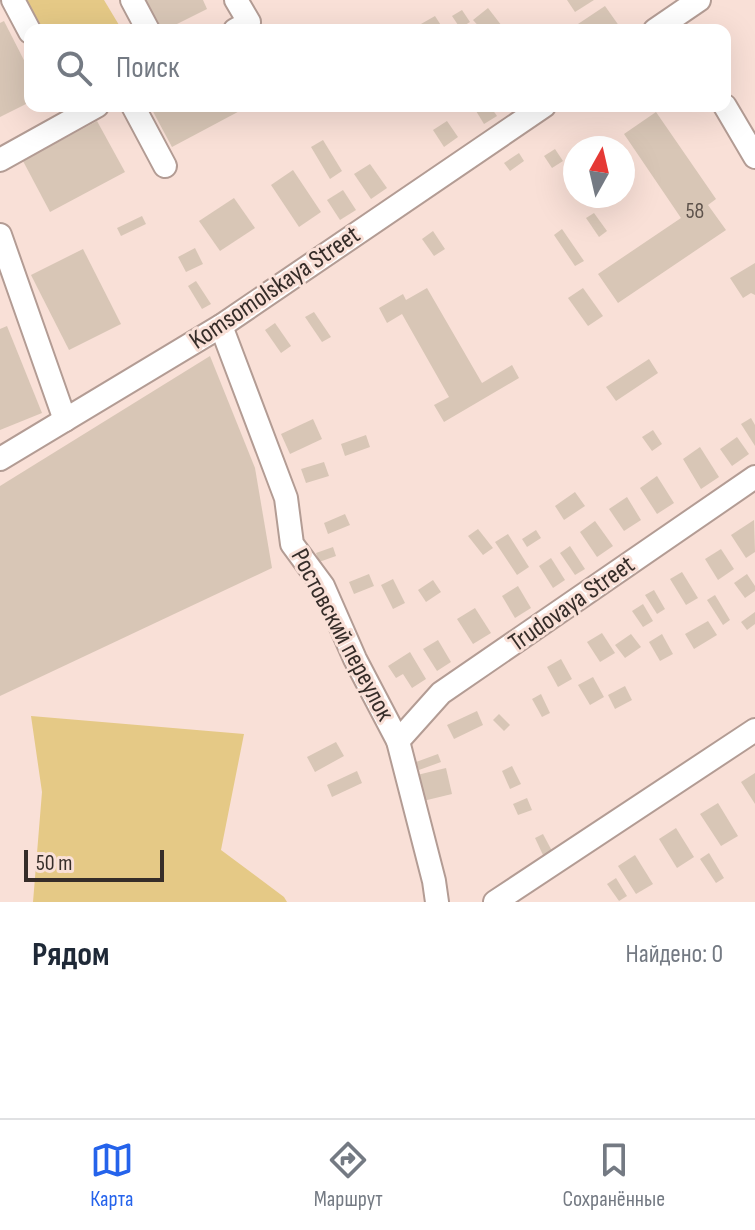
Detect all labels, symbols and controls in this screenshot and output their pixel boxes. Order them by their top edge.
search box [24,24,731,112]
icon: search [52,46,96,90]
text: Поиск [116,50,179,86]
north arrow [563,136,635,208]
house number: 58 [686,198,704,225]
street label: Komsomolskaya Street [184,219,366,356]
street label: Ростовский переулок [284,544,400,726]
street label: Trudovaya Street [503,549,641,659]
scale bar [24,846,164,882]
text: 50 m [36,850,72,877]
text: Рядом [32,934,110,975]
text: Найдено: 0 [625,939,723,970]
tab: Карта [90,1138,134,1213]
tab: Маршрут [314,1138,383,1213]
tab: Сохранённые [562,1138,665,1213]

